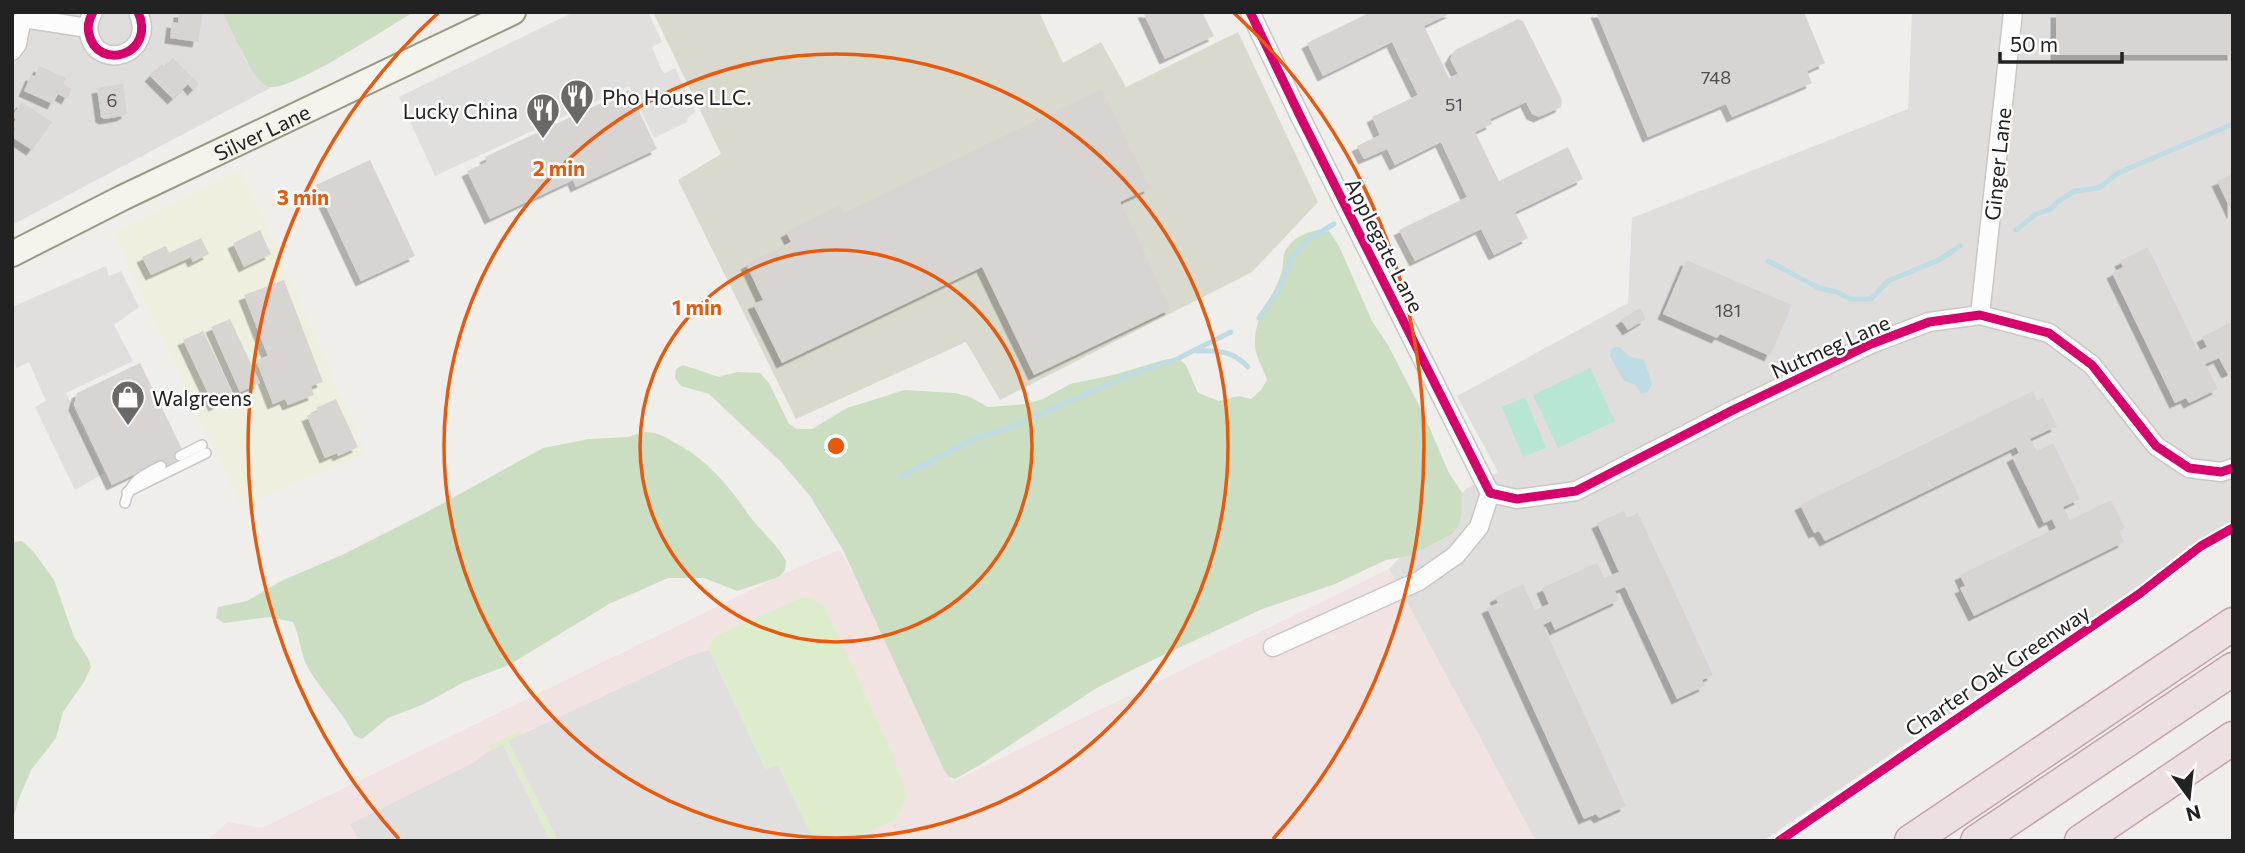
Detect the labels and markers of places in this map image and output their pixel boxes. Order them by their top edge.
restaurant icon: Pho House LLC. [558,77,596,126]
place label: Pho House LLC. [602,84,751,109]
restaurant icon: Lucky China [524,91,562,140]
place label: Lucky China [403,98,518,123]
shop icon: Walgreens [109,378,147,427]
place label: Walgreens [152,385,252,410]
centre of rings [824,434,848,458]

